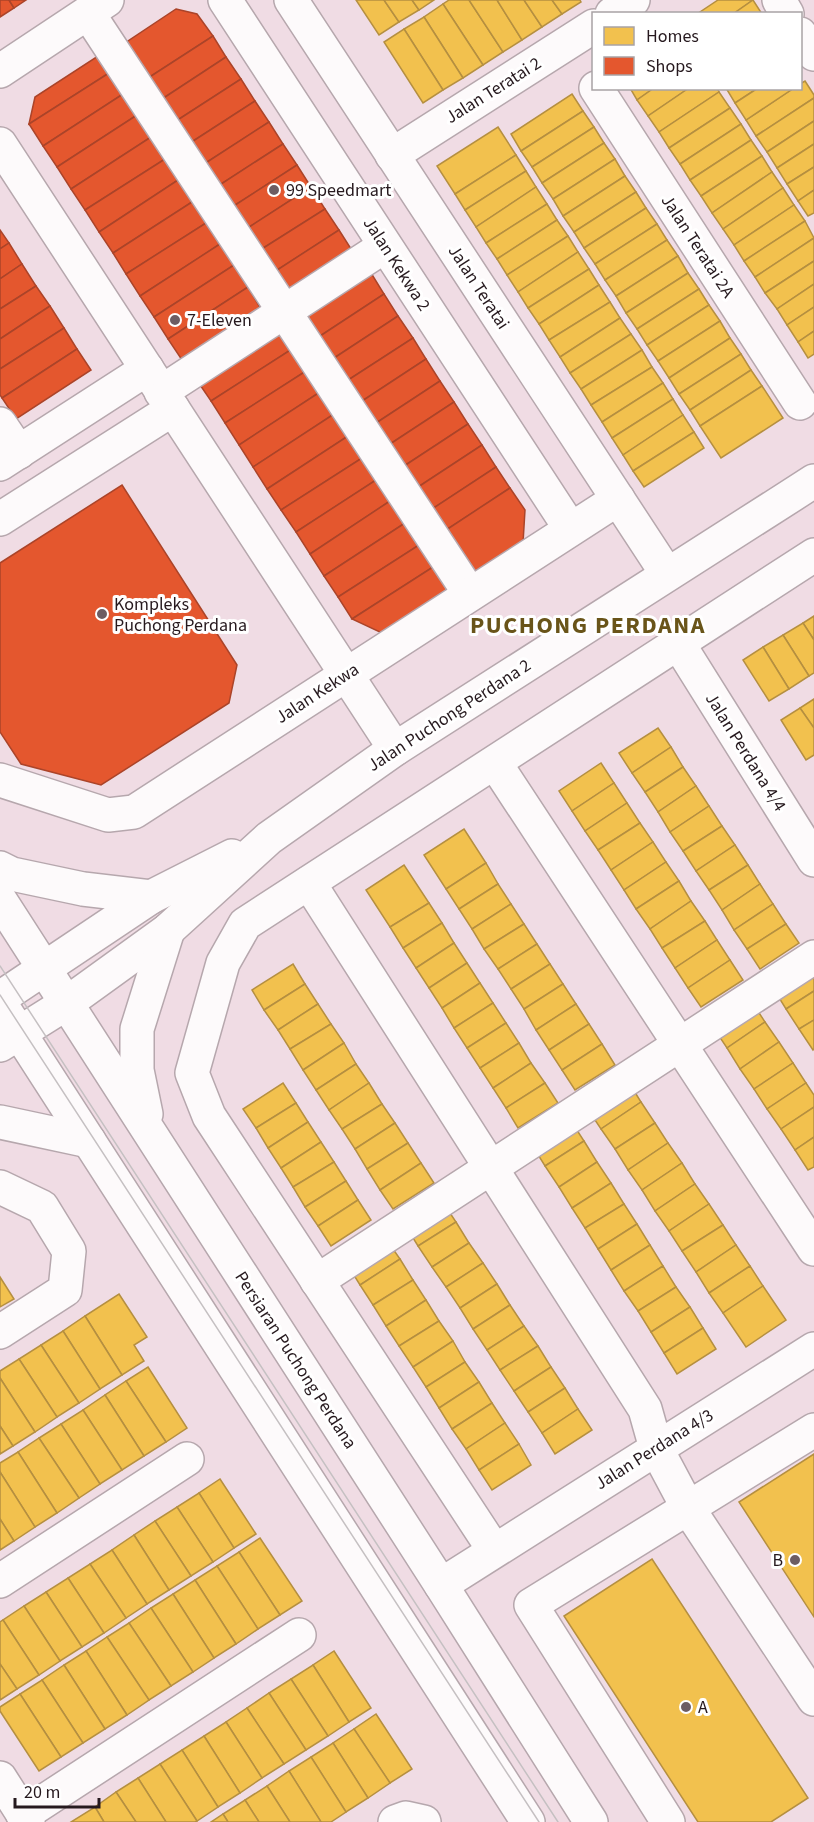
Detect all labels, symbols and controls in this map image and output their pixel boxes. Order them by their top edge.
legend [592,12,802,90]
text: Homes [646,24,699,49]
street label: Jalan Teratai 2 [441,51,546,130]
text: Shops [646,54,693,79]
place label: 99 Speedmart [286,178,391,203]
marker: 99 Speedmart [267,183,281,197]
street label: Jalan Teratai 2A [655,190,740,303]
street label: Jalan Kekwa 2 [357,212,436,316]
street label: Jalan Teratai [442,240,515,334]
place label: 7-Eleven [187,308,252,333]
marker: 7-Eleven [168,313,182,327]
place label: Kompleks Puchong Perdana [114,592,247,638]
marker: Kompleks Puchong Perdana [95,607,109,621]
district label: PUCHONG PERDANA [470,608,706,643]
street label: Jalan Puchong Perdana 2 [363,653,536,778]
street label: Jalan Kekwa [271,657,364,730]
street label: Jalan Perdana 4/4 [699,688,792,816]
street label: Persiaran Puchong Perdana [229,1267,362,1454]
street label: Jalan Perdana 4/3 [590,1403,718,1496]
place label: B [772,1548,783,1573]
marker: B [788,1553,802,1567]
place label: A [698,1695,708,1720]
marker: A [679,1700,693,1714]
scale bar [15,1771,99,1809]
text: 20 m [24,1780,60,1805]

